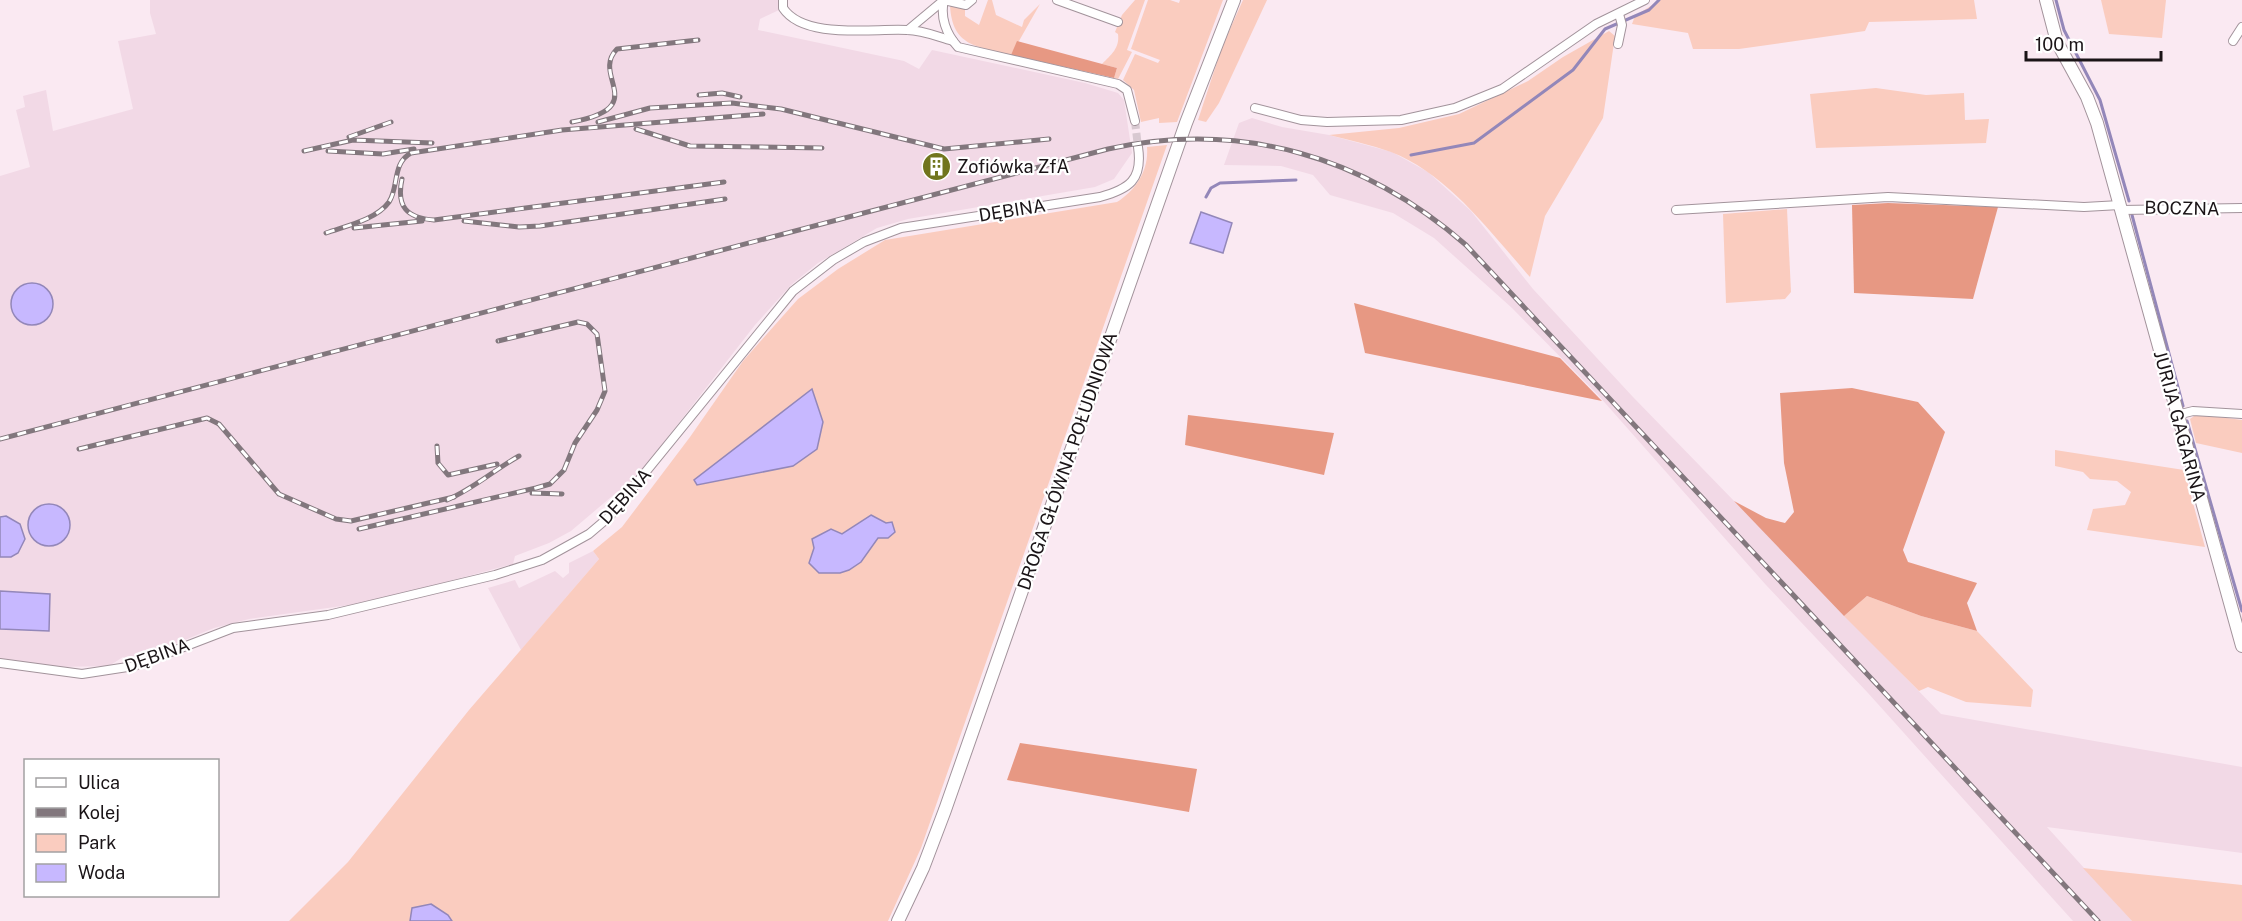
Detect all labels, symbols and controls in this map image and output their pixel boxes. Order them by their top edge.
scale bar [2026,24,2161,62]
text: 100 m [2035,34,2084,55]
building icon: Zofiówka ZfA [920,150,952,182]
place label: Zofiówka ZfA [957,156,1069,177]
street label: DĘBINA [977,194,1047,226]
street label: BOCZNA [2144,197,2220,219]
street label: DROGA GŁÓWNA POŁUDNIOWA [1012,329,1121,593]
street label: JURIJA GAGARINA [2150,348,2210,504]
street label: DĘBINA [595,464,655,528]
street label: DĘBINA [122,634,192,676]
legend [24,759,219,897]
text: Ulica [78,772,120,793]
text: Kolej [78,802,120,823]
text: Park [78,832,116,853]
text: Woda [78,862,125,883]

